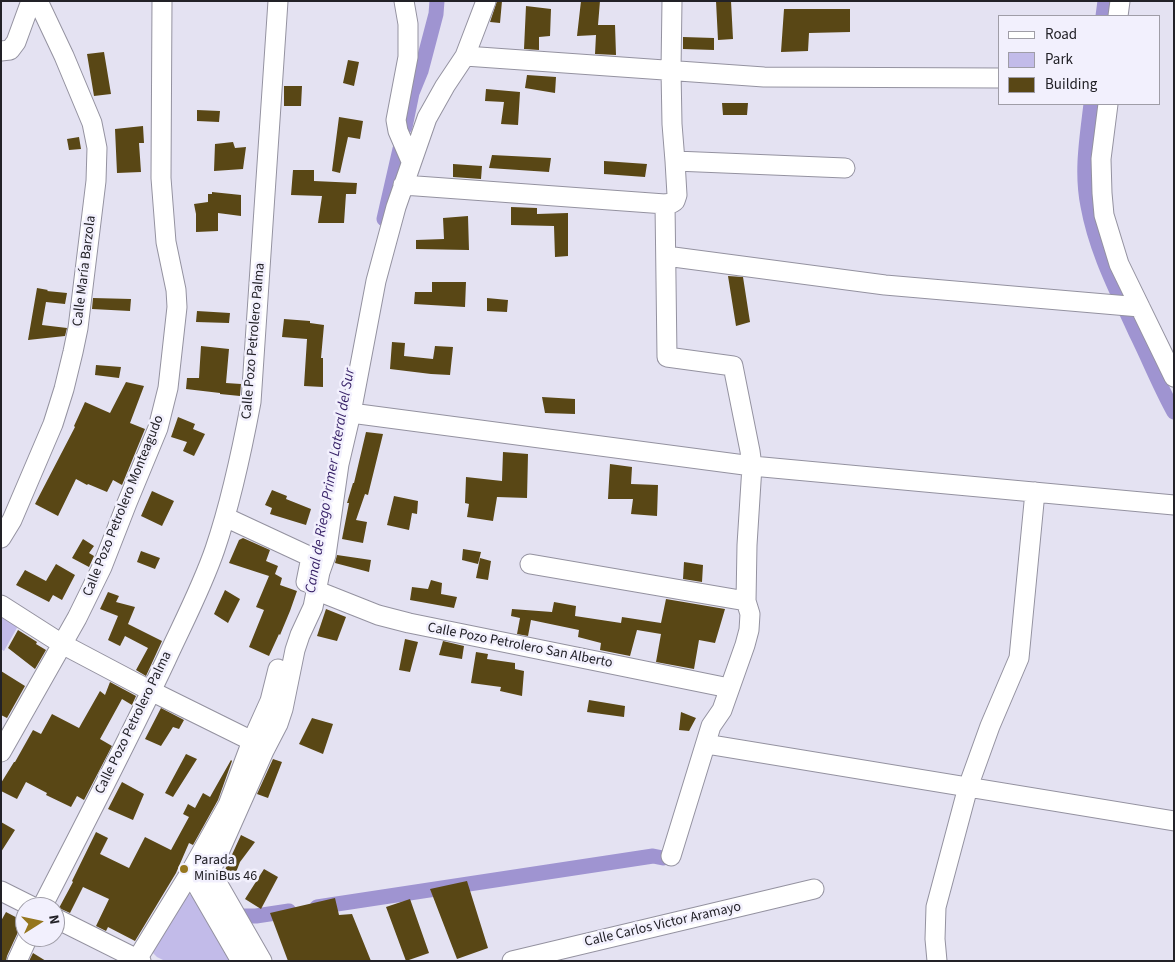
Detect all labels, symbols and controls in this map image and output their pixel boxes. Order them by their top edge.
legend [998,15,1160,105]
text: Road [1045,24,1077,45]
text: Park [1045,49,1073,70]
text: Building [1045,74,1097,95]
street label: Calle María Barzola [70,215,100,327]
street label: Calle Pozo Petrolero Palma [239,262,269,420]
water label: Canal de Riego Primer Lateral del Sur [302,367,360,595]
street label: Calle Pozo Petrolero Monteagudo [80,413,168,599]
street label: Calle Pozo Petrolero San Alberto [426,620,614,672]
street label: Calle Pozo Petrolero Palma [92,649,176,797]
place label: Parada MiniBus 46 [194,853,257,886]
marker: Parada MiniBus 46 [178,863,190,875]
north arrow [15,897,65,947]
street label: Calle Carlos Victor Aramayo [583,899,743,951]
text: N [43,913,64,926]

